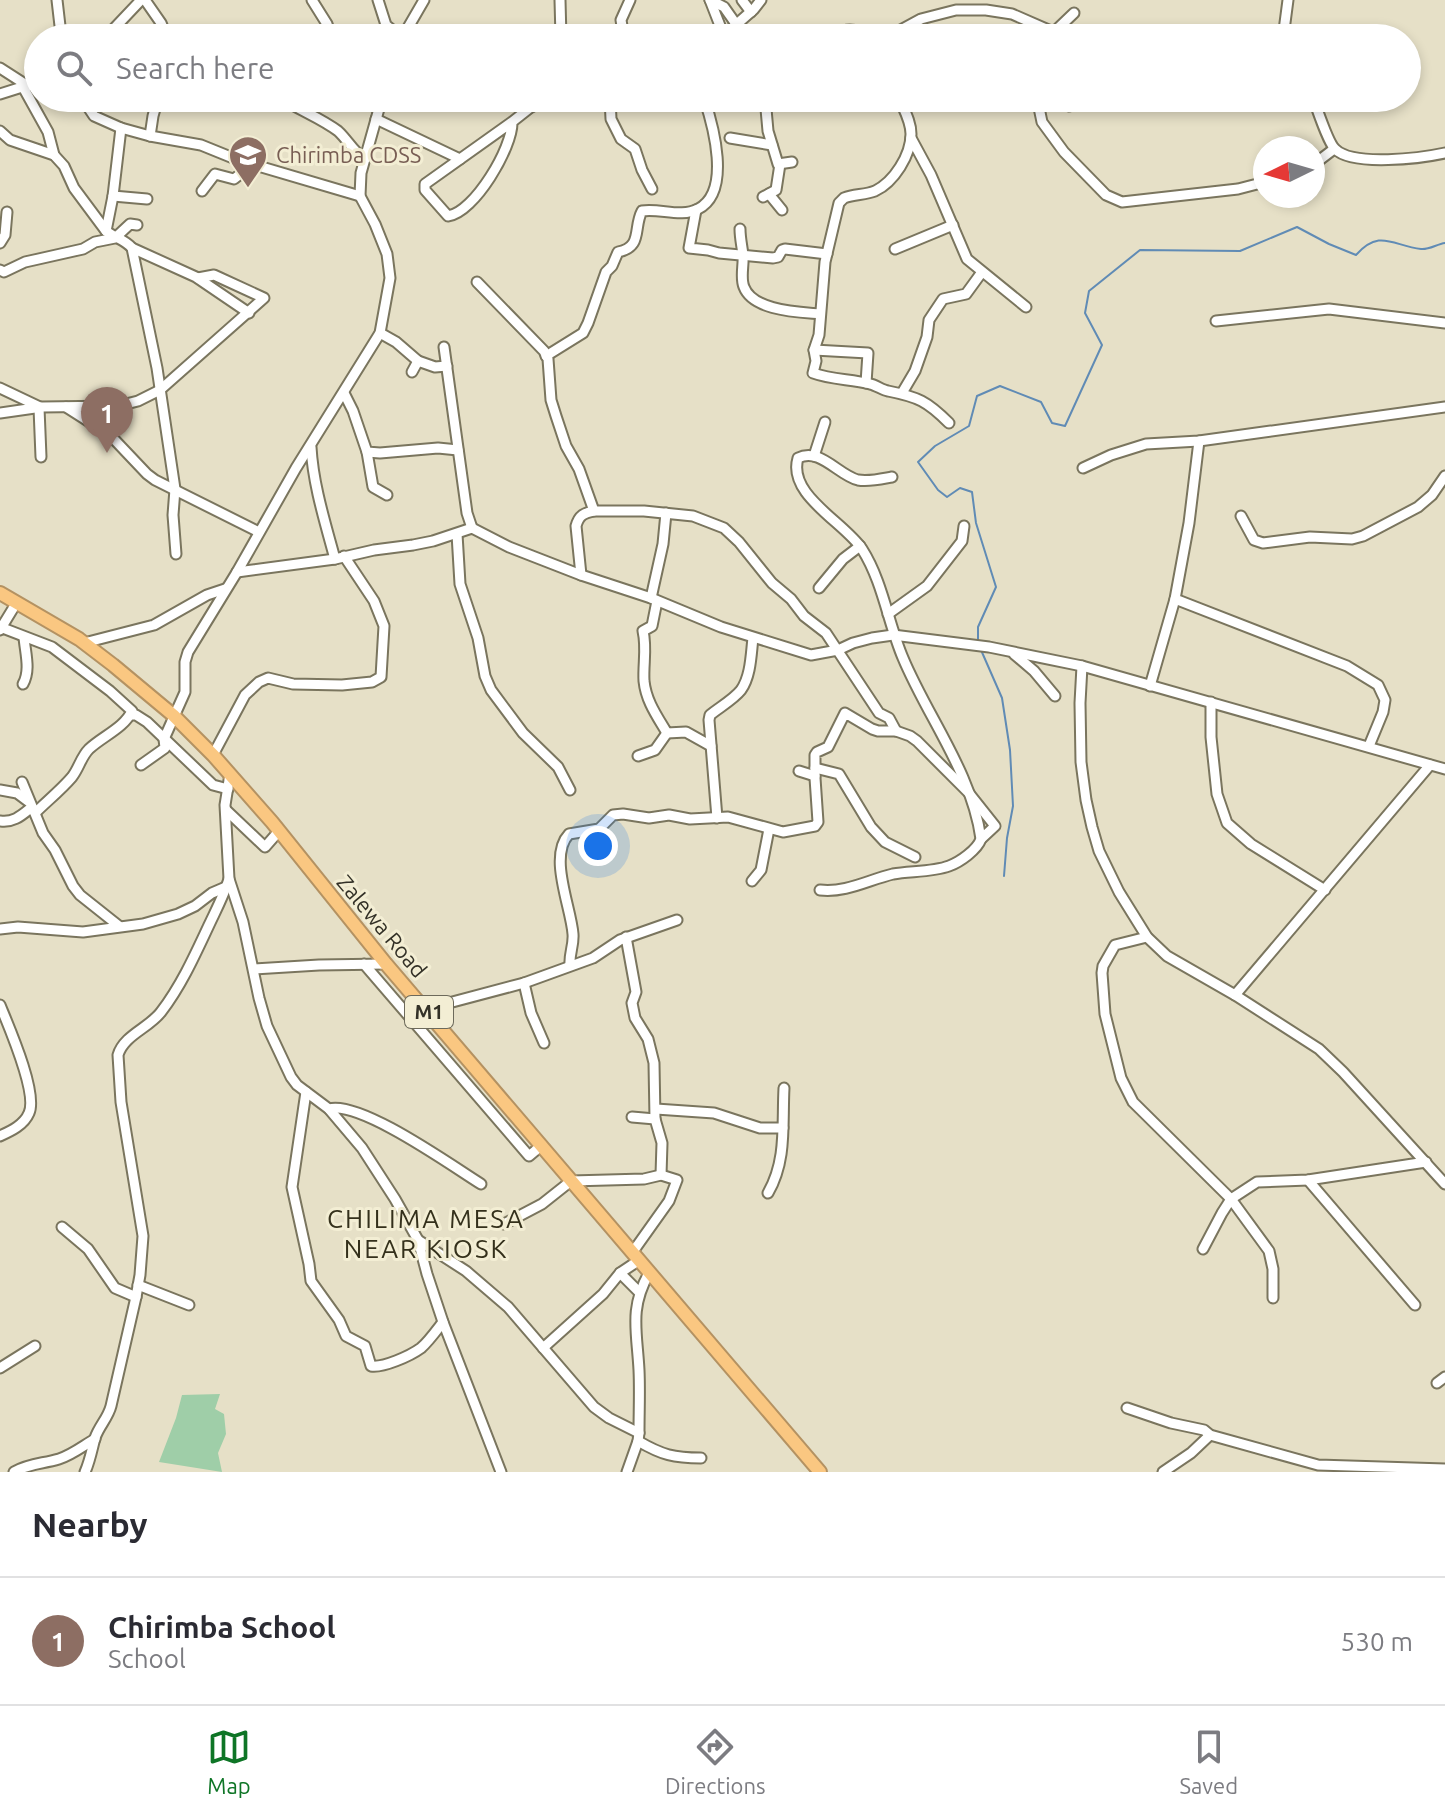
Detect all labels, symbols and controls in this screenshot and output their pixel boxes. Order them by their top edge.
search box [24,24,1421,112]
icon: search [52,46,96,90]
text: Search here [116,51,275,85]
school or university icon: Chirimba CDSS [227,134,269,189]
north arrow [1253,136,1325,208]
place label: Chirimba CDSS [276,142,421,167]
pin: 1 [81,387,133,453]
your location [578,826,618,866]
street label: Zalewa Road [332,869,432,982]
road number: M1 [405,996,453,1028]
district label: CHILIMA MESA NEAR KIOSK [327,1204,525,1263]
text: Nearby [32,1505,147,1543]
text: Chirimba School [108,1610,336,1644]
text: 1 [51,1627,65,1656]
text: 530 m [1341,1627,1413,1656]
text: School [108,1644,186,1673]
tab: Map [207,1725,251,1798]
tab: Directions [665,1725,766,1798]
tab: Saved [1179,1725,1238,1798]

